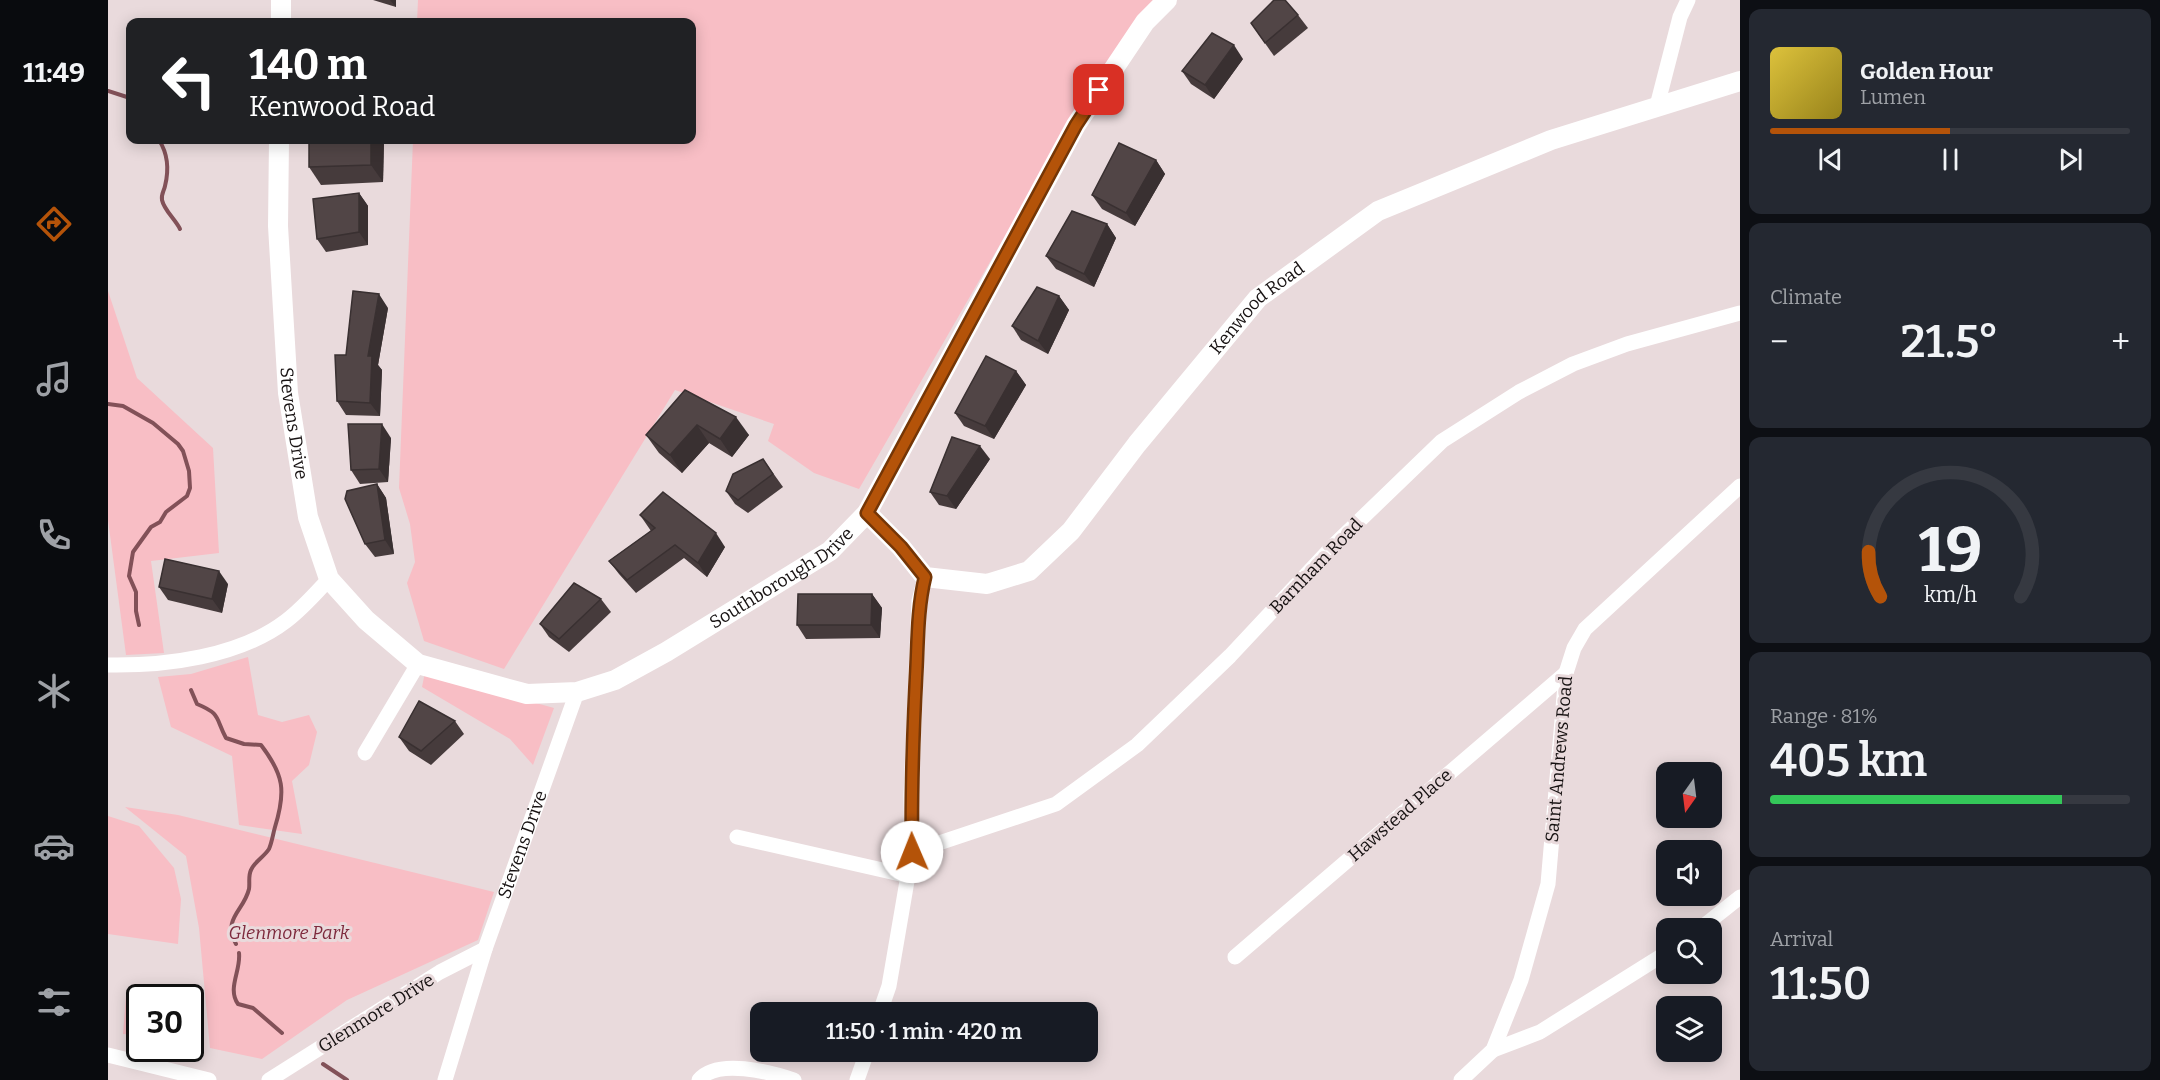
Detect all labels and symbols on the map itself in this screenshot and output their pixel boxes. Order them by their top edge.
pin [1073,64,1124,115]
street label: Kenwood Road [1205,257,1309,359]
street label: Stevens Drive [275,366,313,481]
street label: Barnham Road [1265,513,1367,618]
street label: Southborough Drive [705,523,858,634]
street label: Saint Andrews Road [1541,674,1577,843]
north arrow [1656,762,1722,828]
street label: Hawstead Place [1344,764,1456,866]
street label: Stevens Drive [493,787,552,902]
position arrow [880,820,944,884]
park label: Glenmore Park [229,922,350,944]
street label: Glenmore Drive [314,969,438,1057]
speed limit sign: 30 [126,984,204,1062]

